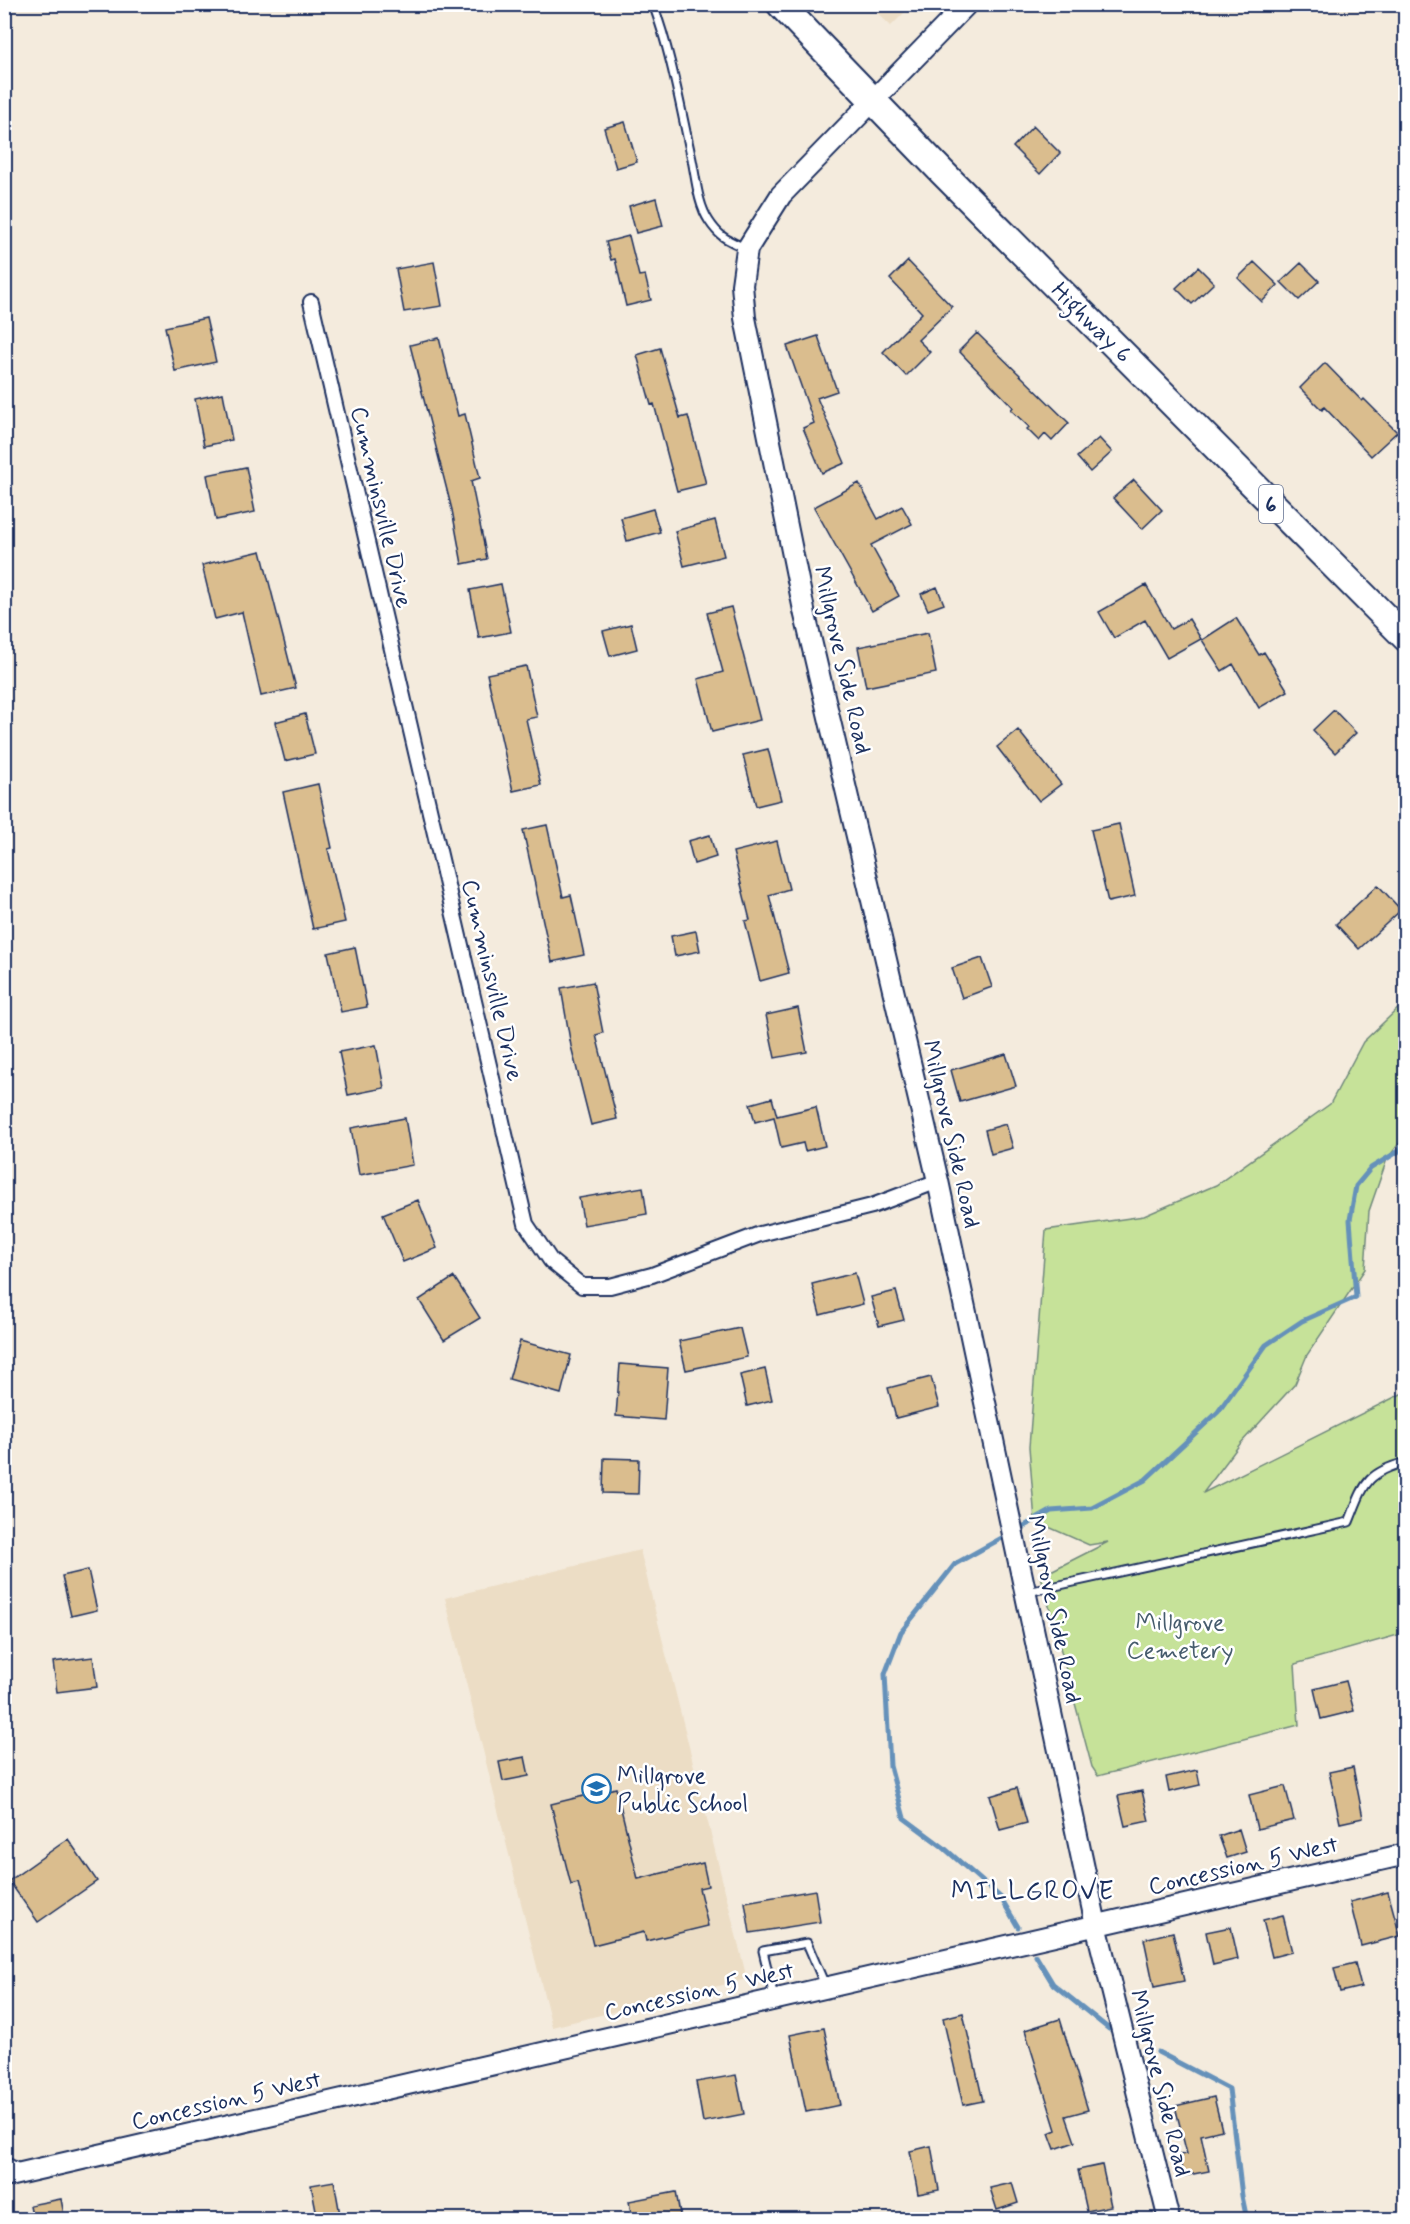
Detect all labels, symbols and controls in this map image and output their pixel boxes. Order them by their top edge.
street label: Highway 6 [1042,276,1138,372]
street label: Cumminsville Drive [342,403,419,611]
road number: 6 [1259,485,1283,523]
street label: Millgrove Side Road [805,563,878,757]
street label: Cumminsville Drive [453,876,530,1084]
street label: Millgrove Side Road [914,1037,987,1231]
street label: Millgrove Side Road [1018,1512,1089,1706]
park label: Millgrove Cemetery [1126,1608,1234,1667]
place label: Millgrove Public School [617,1761,748,1820]
school or university icon: Millgrove Public School [580,1773,612,1805]
street label: Concession 5 West [1146,1829,1342,1903]
district label: MILLGROVE [951,1875,1115,1909]
street label: Concession 5 West [602,1955,798,2029]
street label: Millgrove Side Road [1121,1987,1198,2180]
street label: Concession 5 West [129,2064,325,2138]

